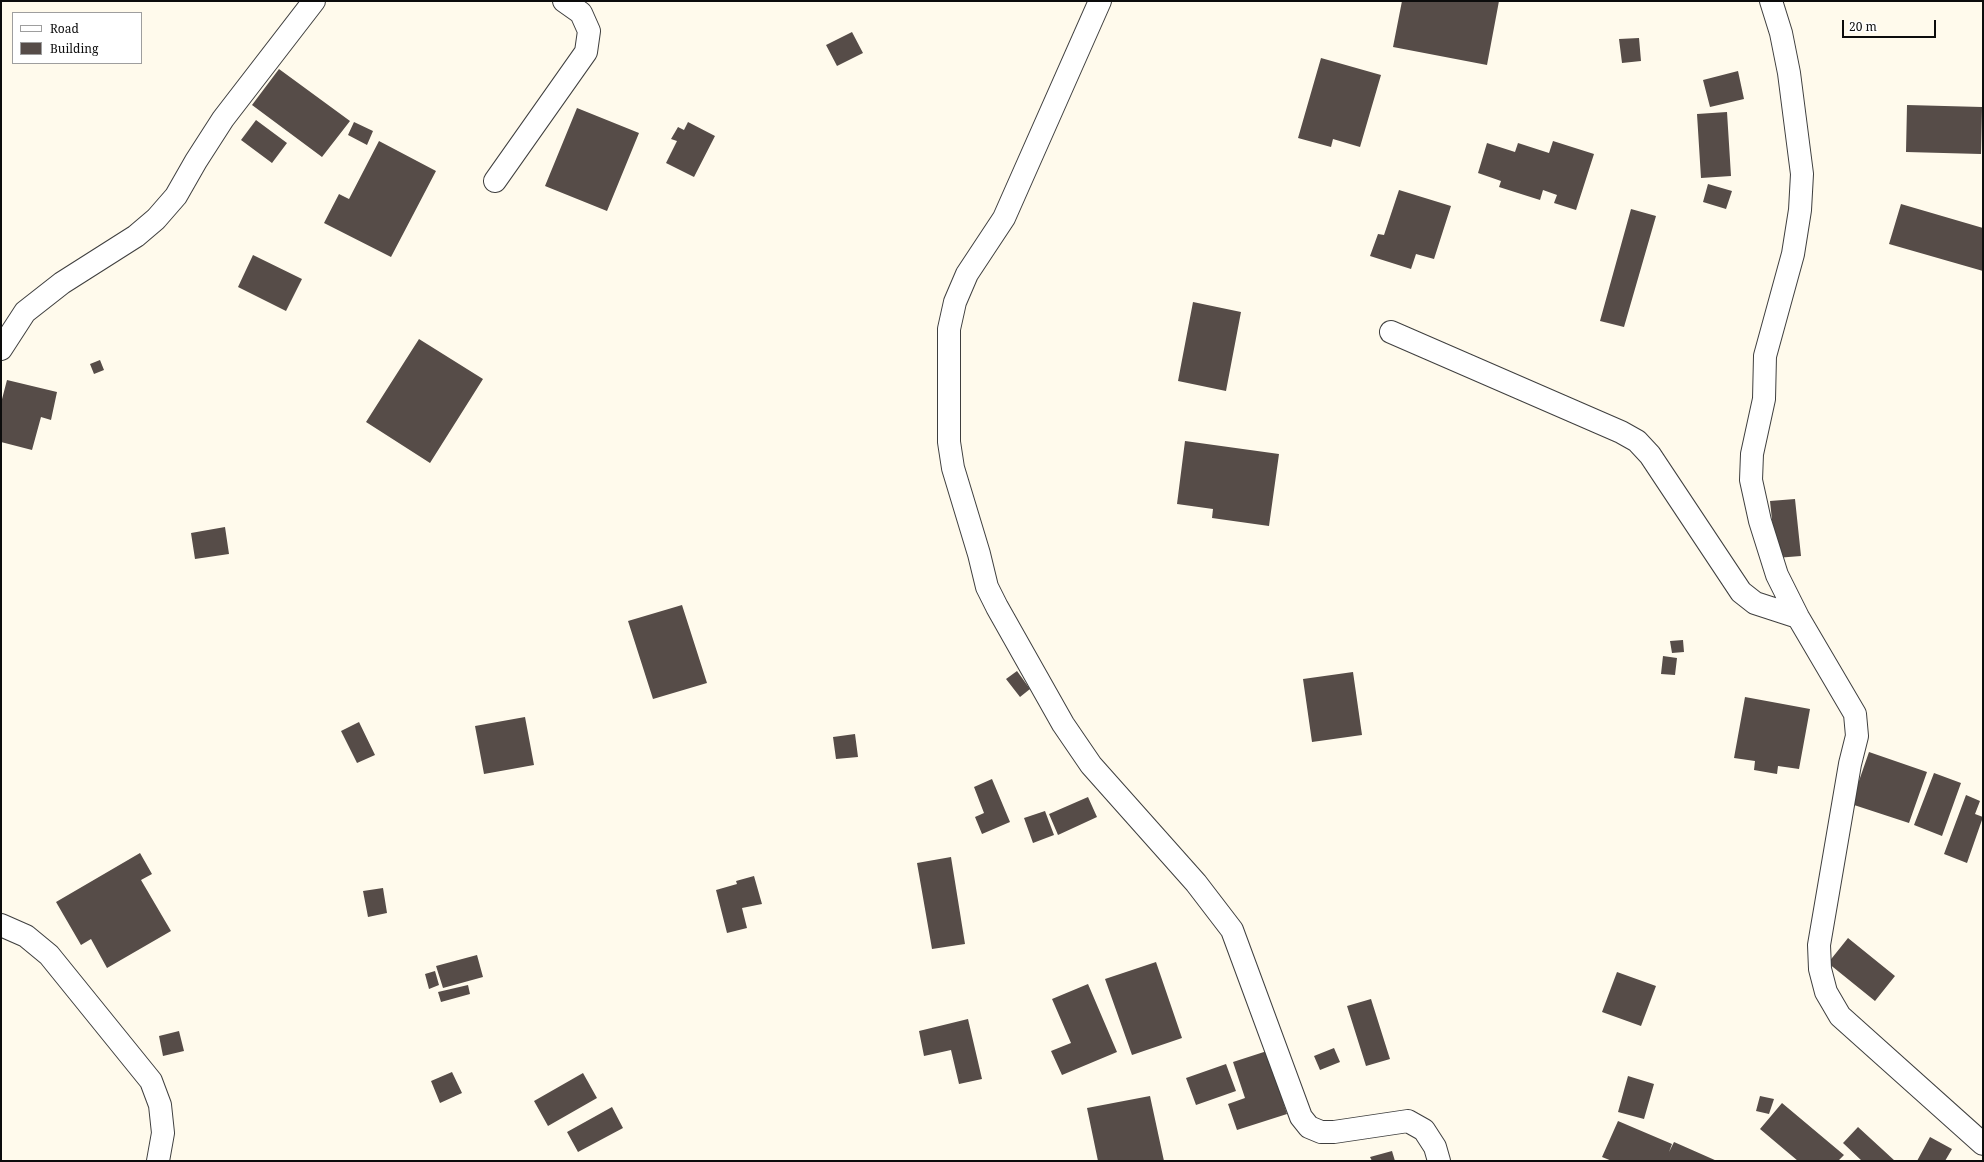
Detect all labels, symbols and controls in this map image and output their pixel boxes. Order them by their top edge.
legend [12,12,142,64]
scale bar [1844,12,1938,38]
text: 20 m [1849,18,1877,35]
text: Road [50,20,79,37]
text: Building [50,40,98,57]

